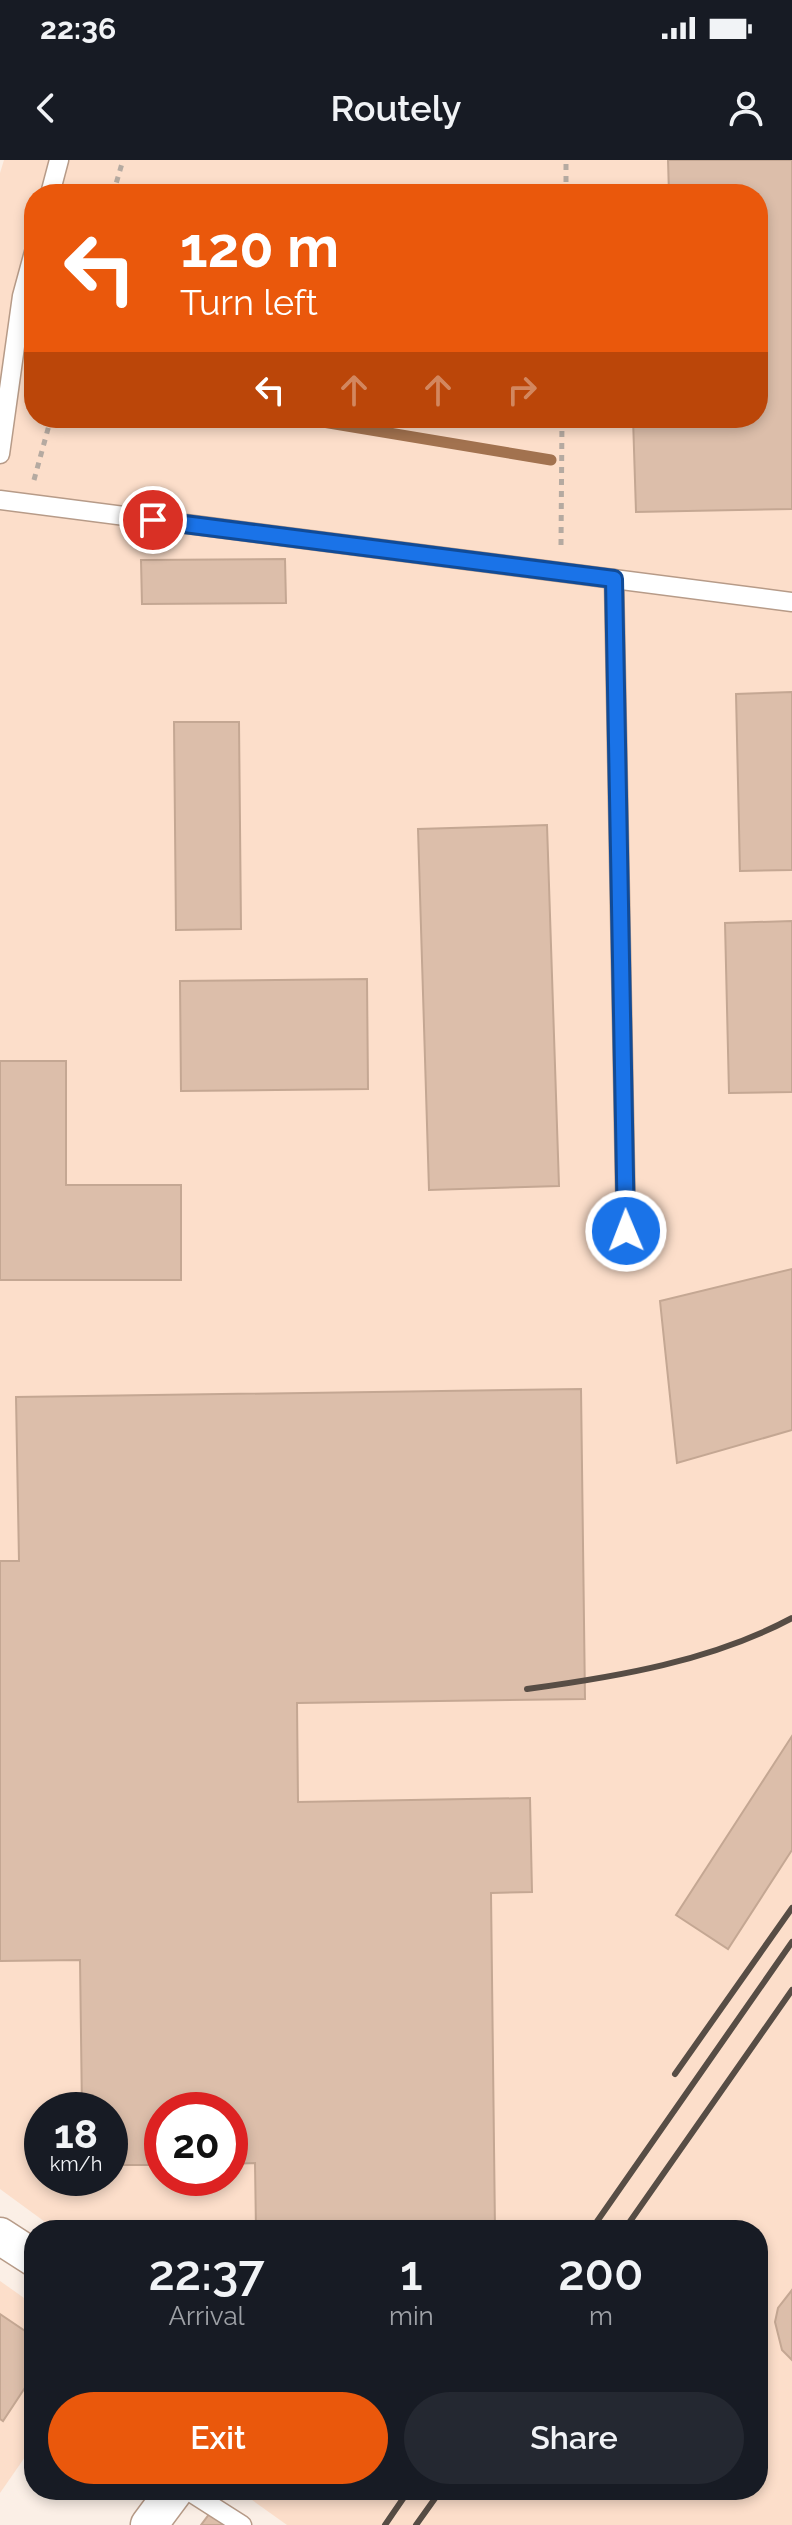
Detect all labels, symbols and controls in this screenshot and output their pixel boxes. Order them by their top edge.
text: 22:36 [40,11,116,46]
icon: back [24,86,68,130]
icon: person [724,86,768,130]
text: Routely [331,87,461,129]
text: 120 m [180,214,339,280]
icon: left [48,216,152,320]
text: Turn left [180,281,318,323]
icon: left [248,368,292,412]
icon: ahead [332,368,376,412]
icon: ahead [416,368,460,412]
icon: right [500,368,544,412]
pin [119,486,187,554]
icon: arrive [131,498,175,542]
position arrow [584,1189,668,1273]
speed limit sign: 20 [144,2092,248,2196]
text: 18 [54,2110,98,2157]
text: km/h [50,2152,102,2176]
text: 22:37 [148,2245,265,2301]
text: 1 [400,2245,423,2301]
text: 200 [558,2245,644,2301]
text: Arrival [168,2301,245,2331]
text: min [389,2301,434,2331]
text: m [589,2301,613,2331]
button: Exit [48,2392,388,2484]
button: Share [404,2392,744,2484]

